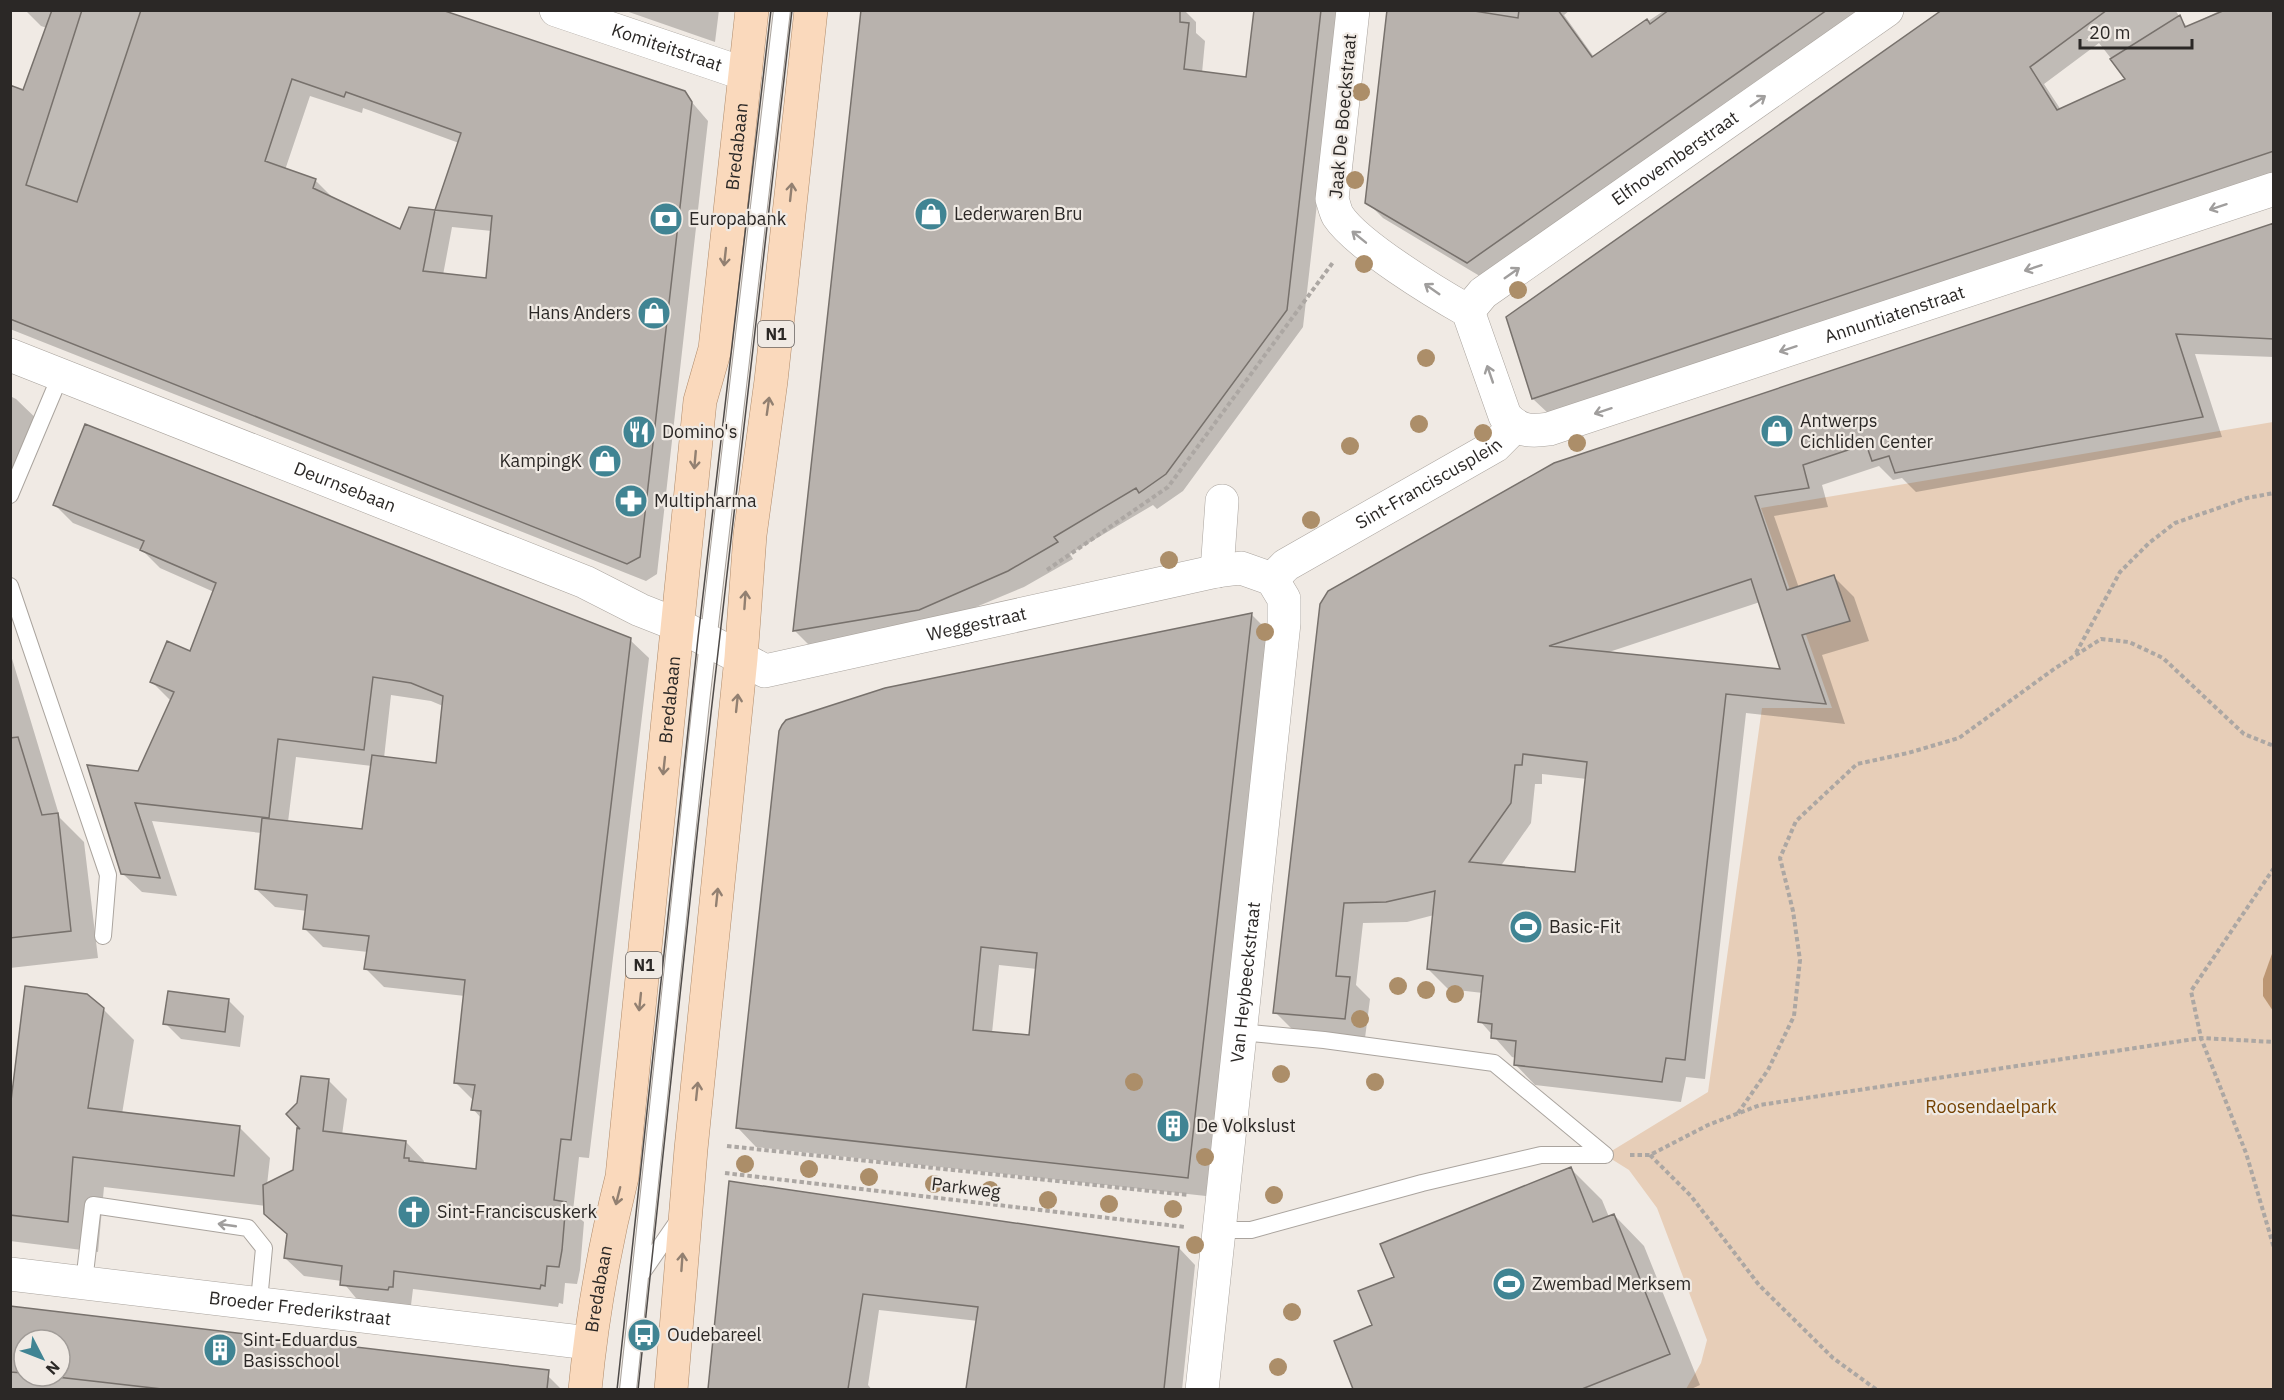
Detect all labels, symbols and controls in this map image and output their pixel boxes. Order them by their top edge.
scale bar [2080,12,2192,50]
street label: Komiteitstraat [609,18,725,76]
text: 20 m [2089,21,2131,44]
street label: Jaak De Boeckstraat [1324,33,1361,199]
one-way arrow [1749,95,1765,107]
street label: Bredabaan [720,101,753,192]
street label: Elfnovemberstraat [1607,106,1743,210]
one-way arrow [786,182,797,202]
shop icon: Lederwaren Bru [913,196,949,232]
bank icon: Europabank [648,201,684,237]
place label: Lederwaren Bru [954,202,1082,225]
one-way arrow [2209,203,2228,214]
place label: Europabank [689,207,787,230]
one-way arrow [1351,230,1367,243]
one-way arrow [719,246,730,266]
one-way arrow [2024,264,2043,275]
one-way arrow [1503,267,1519,279]
street label: Annuntiatenstraat [1821,280,1968,348]
one-way arrow [1424,283,1441,295]
shop icon: Hans Anders [636,295,672,331]
place label: Hans Anders [528,301,631,324]
road number: N1 [758,321,794,347]
one-way arrow [1779,344,1798,355]
one-way arrow [1484,365,1495,384]
one-way arrow [762,397,773,417]
one-way arrow [1594,406,1613,417]
place label: Antwerps Cichliden Center [1800,409,1934,453]
shop icon: Antwerps Cichliden Center [1759,413,1795,449]
restaurant icon: Domino's [621,414,657,450]
place label: Domino's [662,420,737,443]
street label: Sint-Franciscusplein [1351,433,1507,534]
shop icon: KampingK [587,443,623,479]
place label: KampingK [499,449,583,472]
one-way arrow [689,449,700,469]
street label: Deurnsebaan [291,456,399,517]
pharmacy icon: Multipharma [613,483,649,519]
place label: Multipharma [654,489,757,512]
one-way arrow [740,590,751,610]
street label: Weggestraat [924,601,1029,646]
street label: Bredabaan [654,655,685,745]
one-way arrow [732,693,743,713]
one-way arrow [658,756,669,776]
one-way arrow [712,887,723,907]
street label: Van Heybeeckstraat [1225,901,1265,1064]
sports icon: Basic-Fit [1508,909,1544,945]
place label: Basic-Fit [1549,915,1621,938]
road number: N1 [626,952,662,978]
one-way arrow [634,992,645,1012]
one-way arrow [692,1081,703,1101]
park label: Roosendaelpark [1925,1095,2057,1118]
building icon: De Volkslust [1155,1108,1191,1144]
place label: De Volkslust [1196,1114,1296,1137]
street label: Parkweg [930,1172,1002,1203]
one-way arrow [611,1186,623,1205]
church icon: Sint-Franciscuskerk [396,1194,432,1230]
place label: Sint-Franciscuskerk [437,1200,597,1223]
one-way arrow [218,1219,238,1230]
street label: Bredabaan [580,1243,617,1334]
one-way arrow [677,1252,688,1272]
sports icon: Zwembad Merksem [1491,1266,1527,1302]
place label: Zwembad Merksem [1532,1272,1691,1295]
street label: Broeder Frederikstraat [208,1286,392,1330]
bus stop icon: Oudebareel [626,1317,662,1353]
place label: Oudebareel [667,1323,762,1346]
north arrow [12,1328,72,1388]
place label: Sint-Eduardus Basisschool [243,1328,358,1372]
building icon: Sint-Eduardus Basisschool [202,1332,238,1368]
text: N [42,1357,64,1379]

